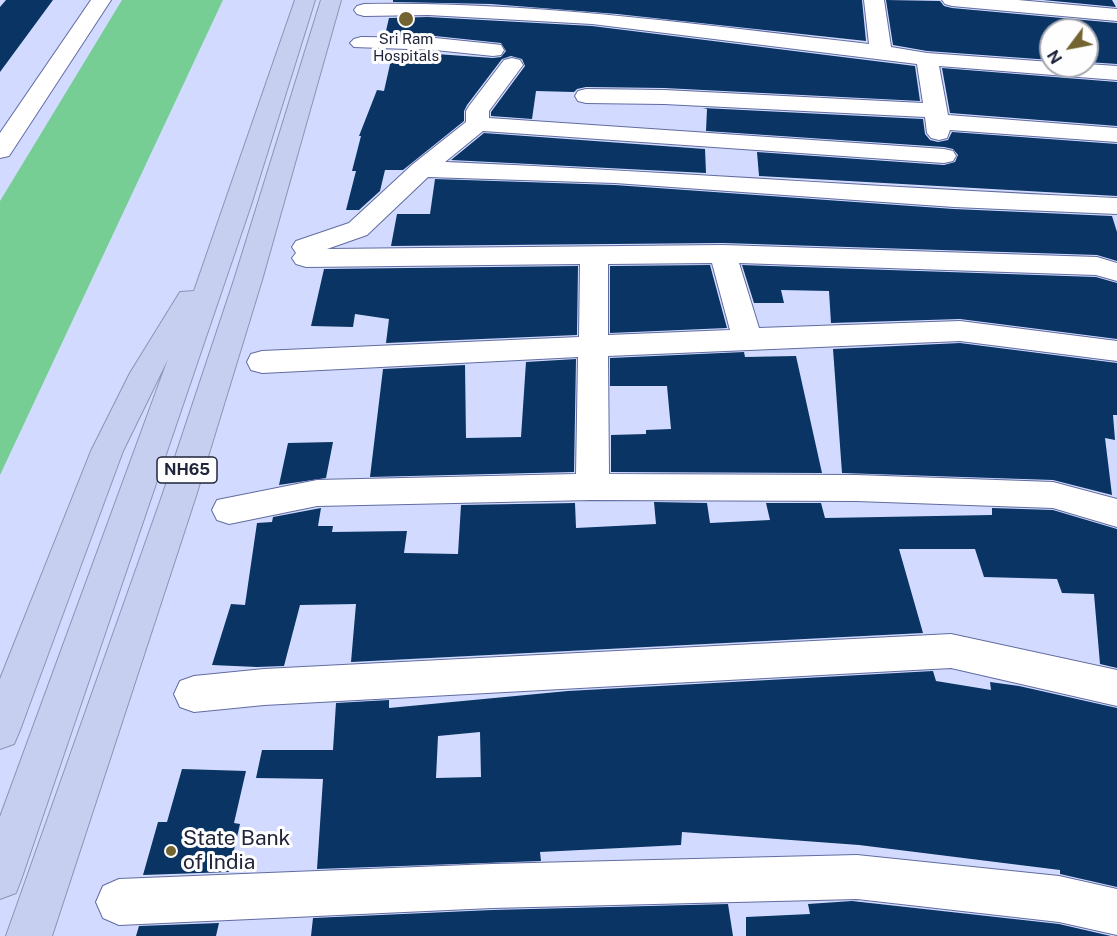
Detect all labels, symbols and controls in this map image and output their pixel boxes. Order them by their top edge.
marker: Sri Ram Hospitals [397,10,415,28]
north arrow [1039,18,1099,78]
place label: Sri Ram Hospitals [373,30,439,65]
text: N [1044,46,1066,67]
road number: NH65 [157,457,217,483]
place label: State Bank of India [183,826,290,876]
marker: State Bank of India [164,844,178,858]

